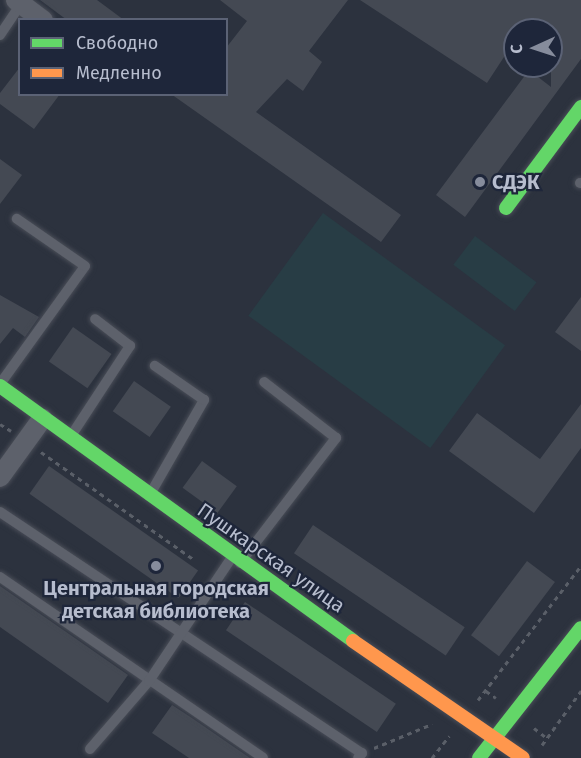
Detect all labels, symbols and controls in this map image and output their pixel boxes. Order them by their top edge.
legend [18,18,228,96]
north arrow [503,18,563,78]
text: Свободно [76,32,158,54]
text: С [507,44,526,54]
text: Медленно [76,62,162,84]
place label: СДЭК [492,170,539,194]
marker: СДЭК [473,175,487,189]
street label: Пушкарская улица [193,498,349,618]
marker: Центральная городская детская библиотека [149,559,163,573]
place label: Центральная городская детская библиотека [43,576,269,623]

